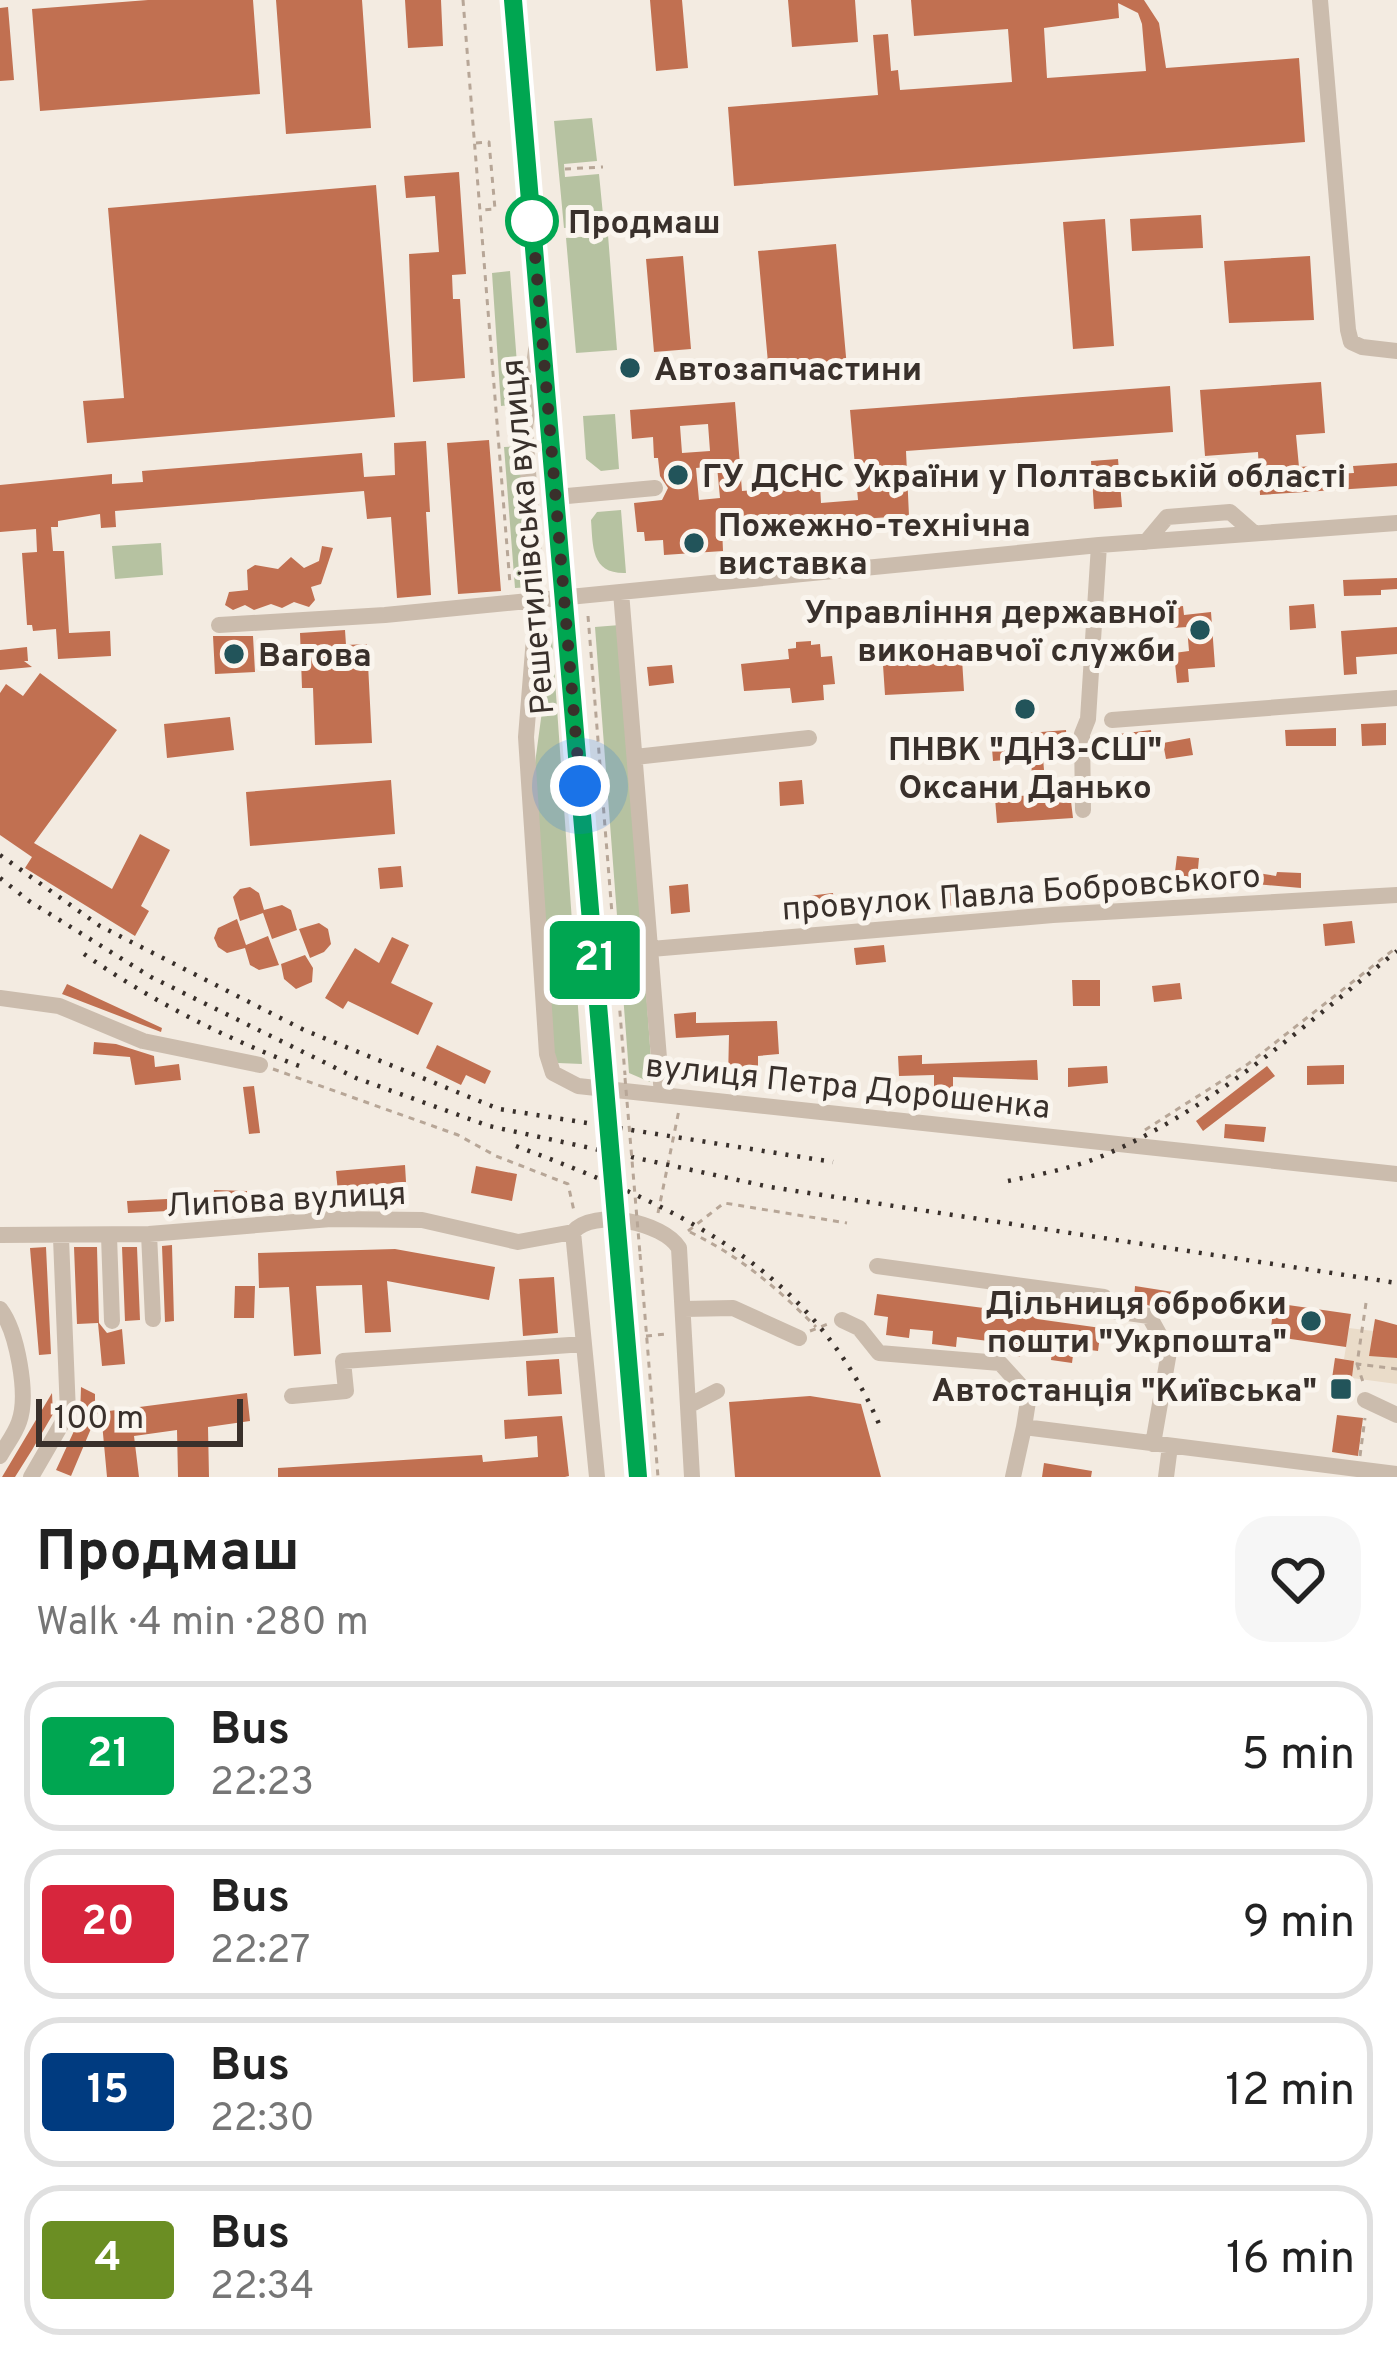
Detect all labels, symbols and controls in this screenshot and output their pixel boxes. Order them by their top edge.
marker: Продмаш [507,196,557,246]
place label: Продмаш [568,204,721,246]
place label: Автозапчастини [654,351,922,393]
marker: Автозапчастини [617,355,643,381]
street label: Решетилівська вулиця [493,357,566,716]
place label: ГУ ДСНС України у Полтавській області [702,458,1346,500]
marker: ГУ ДСНС України у Полтавській області [665,462,691,488]
place label: Пожежно-технічна виставка [718,507,1031,587]
marker: Пожежно-технічна виставка [681,530,707,556]
place label: Управління державної виконавчої служби [804,594,1178,674]
marker: Управління державної виконавчої служби [1187,617,1213,643]
place label: Вагова [258,637,372,679]
marker: Вагова [221,641,247,667]
marker: ПНВК "ДНЗ-СШ" Оксани Данько [1012,696,1038,722]
place label: ПНВК "ДНЗ-СШ" Оксани Данько [888,731,1162,811]
your location [550,756,610,816]
street label: провулок Павла Бобровського [780,857,1262,933]
line badge: 21 [541,921,649,999]
text: 21 [574,933,616,986]
street label: вулиця Петра Дорошенка [643,1047,1052,1131]
street label: Липова вулиця [165,1175,407,1229]
place label: Дільниця обробки пошти "Укрпошта" [985,1285,1287,1365]
marker: Дільниця обробки пошти "Укрпошта" [1298,1308,1324,1334]
place label: Автостанція "Київська" [932,1372,1317,1414]
marker: Автостанція "Київська" [1328,1376,1354,1402]
scale bar [36,1393,243,1446]
text: 100 m [54,1399,144,1441]
button: heart [1235,1516,1361,1642]
text: Продмаш [36,1519,300,1591]
text: Walk · 4 min · 280 m [36,1600,369,1649]
text: Bus [210,1703,290,1760]
text: 5 min [1242,1728,1355,1785]
text: 21 [87,1729,129,1782]
text: 22:23 [210,1760,314,1809]
text: Bus [210,1871,290,1928]
text: 9 min [1243,1896,1355,1953]
text: 20 [81,1897,135,1950]
text: 22:27 [210,1928,310,1977]
text: Bus [210,2039,290,2096]
text: 12 min [1225,2064,1355,2121]
text: 15 [87,2065,129,2118]
text: 22:30 [210,2096,315,2145]
text: Bus [210,2207,290,2264]
text: 16 min [1226,2232,1355,2289]
text: 4 [95,2233,122,2286]
text: 22:34 [210,2264,314,2313]

